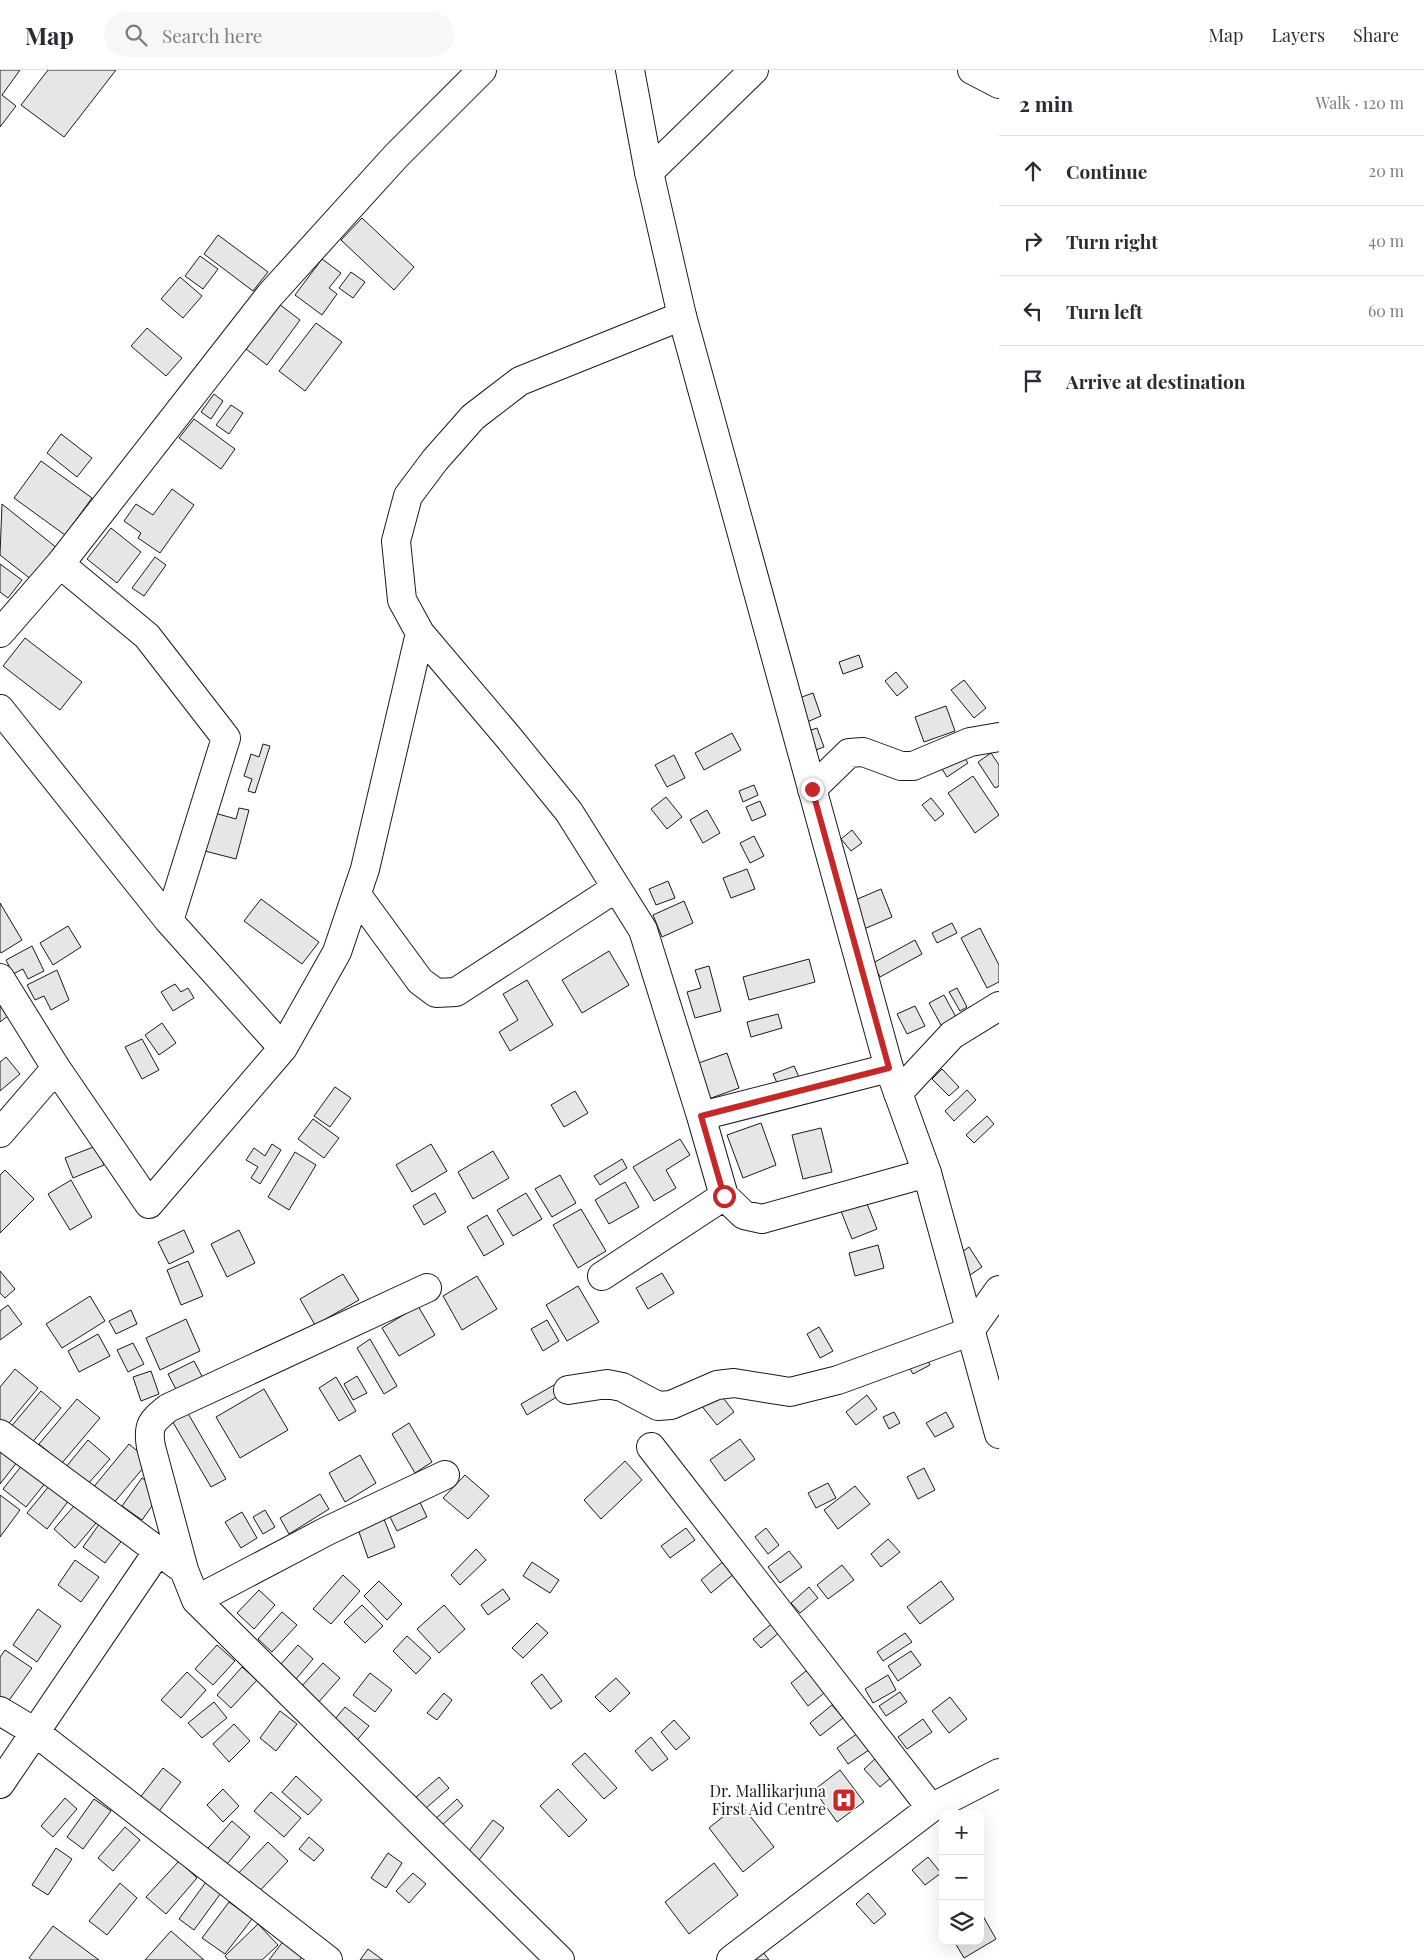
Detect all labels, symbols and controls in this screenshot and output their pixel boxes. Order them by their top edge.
search box [104,12,454,57]
text: Map [25,19,74,51]
icon: search [122,21,150,49]
text: Search here [162,22,262,48]
text: Map [1208,23,1243,47]
text: Layers [1271,23,1325,47]
text: Share [1353,23,1399,47]
text: 2 min [1019,89,1073,117]
text: Walk · 120 m [1316,92,1404,113]
icon: ahead [1019,157,1047,185]
text: Continue [1066,158,1147,184]
text: 20 m [1369,160,1404,181]
icon: right [1019,227,1047,255]
text: Turn right [1066,228,1158,254]
text: 40 m [1368,230,1404,251]
icon: left [1019,297,1047,325]
text: Turn left [1066,298,1143,324]
text: 60 m [1368,300,1404,321]
icon: arrive [1019,367,1047,395]
text: Arrive at destination [1066,368,1246,394]
route end [801,778,824,801]
route start [713,1185,736,1208]
place label: Dr. Mallikarjuna First Aid Centre [709,1780,826,1819]
hospital icon: Dr. Mallikarjuna First Aid Centre [831,1787,857,1813]
map controls [939,1810,984,1945]
button: + [939,1810,984,1855]
button: − [939,1855,984,1900]
button: layers [939,1900,984,1945]

